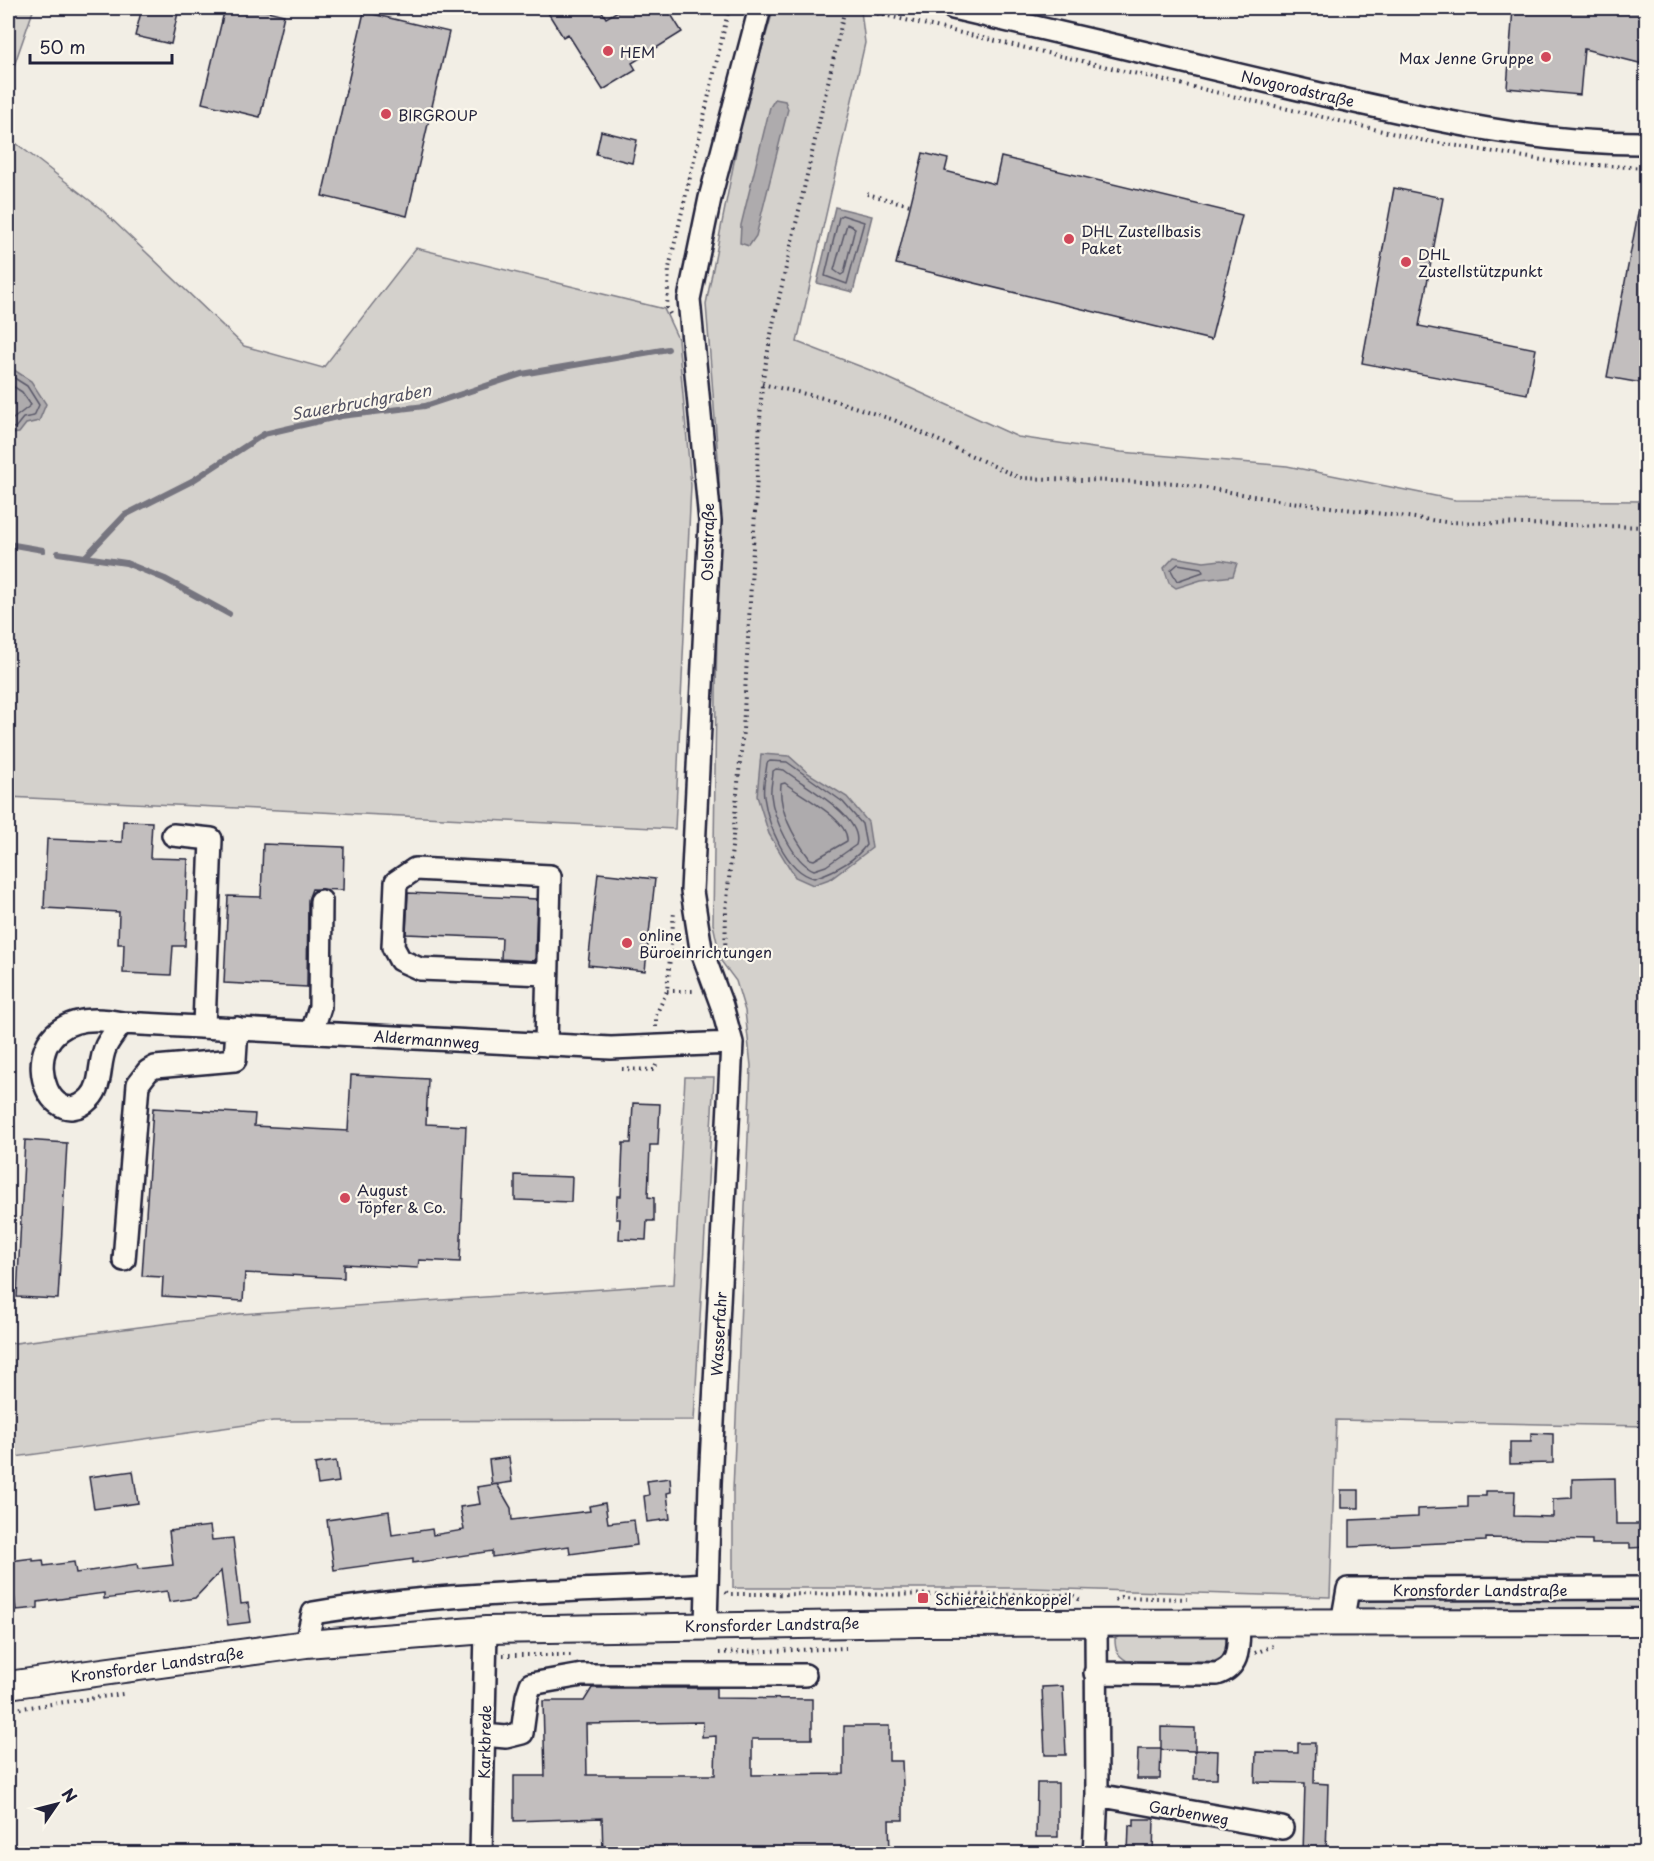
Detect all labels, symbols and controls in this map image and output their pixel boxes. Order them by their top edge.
scale bar [30,27,172,65]
text: 50 m [39,33,86,60]
place label: HEM [620,40,655,63]
marker: HEM [601,44,615,58]
place label: Max Jenne Gruppe [1399,46,1534,69]
marker: Max Jenne Gruppe [1539,50,1553,64]
street label: Novgorodstraße [1239,64,1357,112]
place label: BIRGROUP [398,103,477,126]
marker: BIRGROUP [379,107,393,121]
place label: DHL Zustellbasis Paket [1081,219,1201,259]
marker: DHL Zustellbasis Paket [1062,232,1076,246]
place label: DHL Zustellstützpunkt [1418,242,1543,282]
marker: DHL Zustellstützpunkt [1399,255,1413,269]
water label: Sauerbruchgraben [289,377,434,425]
street label: Oslostraße [695,503,719,581]
place label: online Büroeinrichtungen [639,923,772,963]
marker: online Büroeinrichtungen [620,936,634,950]
street label: Aldermannweg [373,1024,481,1054]
place label: August Töpfer & Co. [357,1178,446,1218]
marker: August Töpfer & Co. [338,1191,352,1205]
street label: Wasserfahr [704,1291,732,1377]
street label: Kronsforder Landstraße [1393,1578,1567,1601]
place label: Schiereichenkoppel [935,1587,1072,1610]
marker: Schiereichenkoppel [916,1591,930,1605]
street label: Kronsforder Landstraße [684,1611,860,1637]
street label: Kronsforder Landstraße [69,1640,245,1688]
street label: Karkbrede [472,1705,496,1779]
north arrow [27,1774,87,1834]
text: N [57,1783,84,1807]
street label: Garbenweg [1147,1794,1231,1830]

